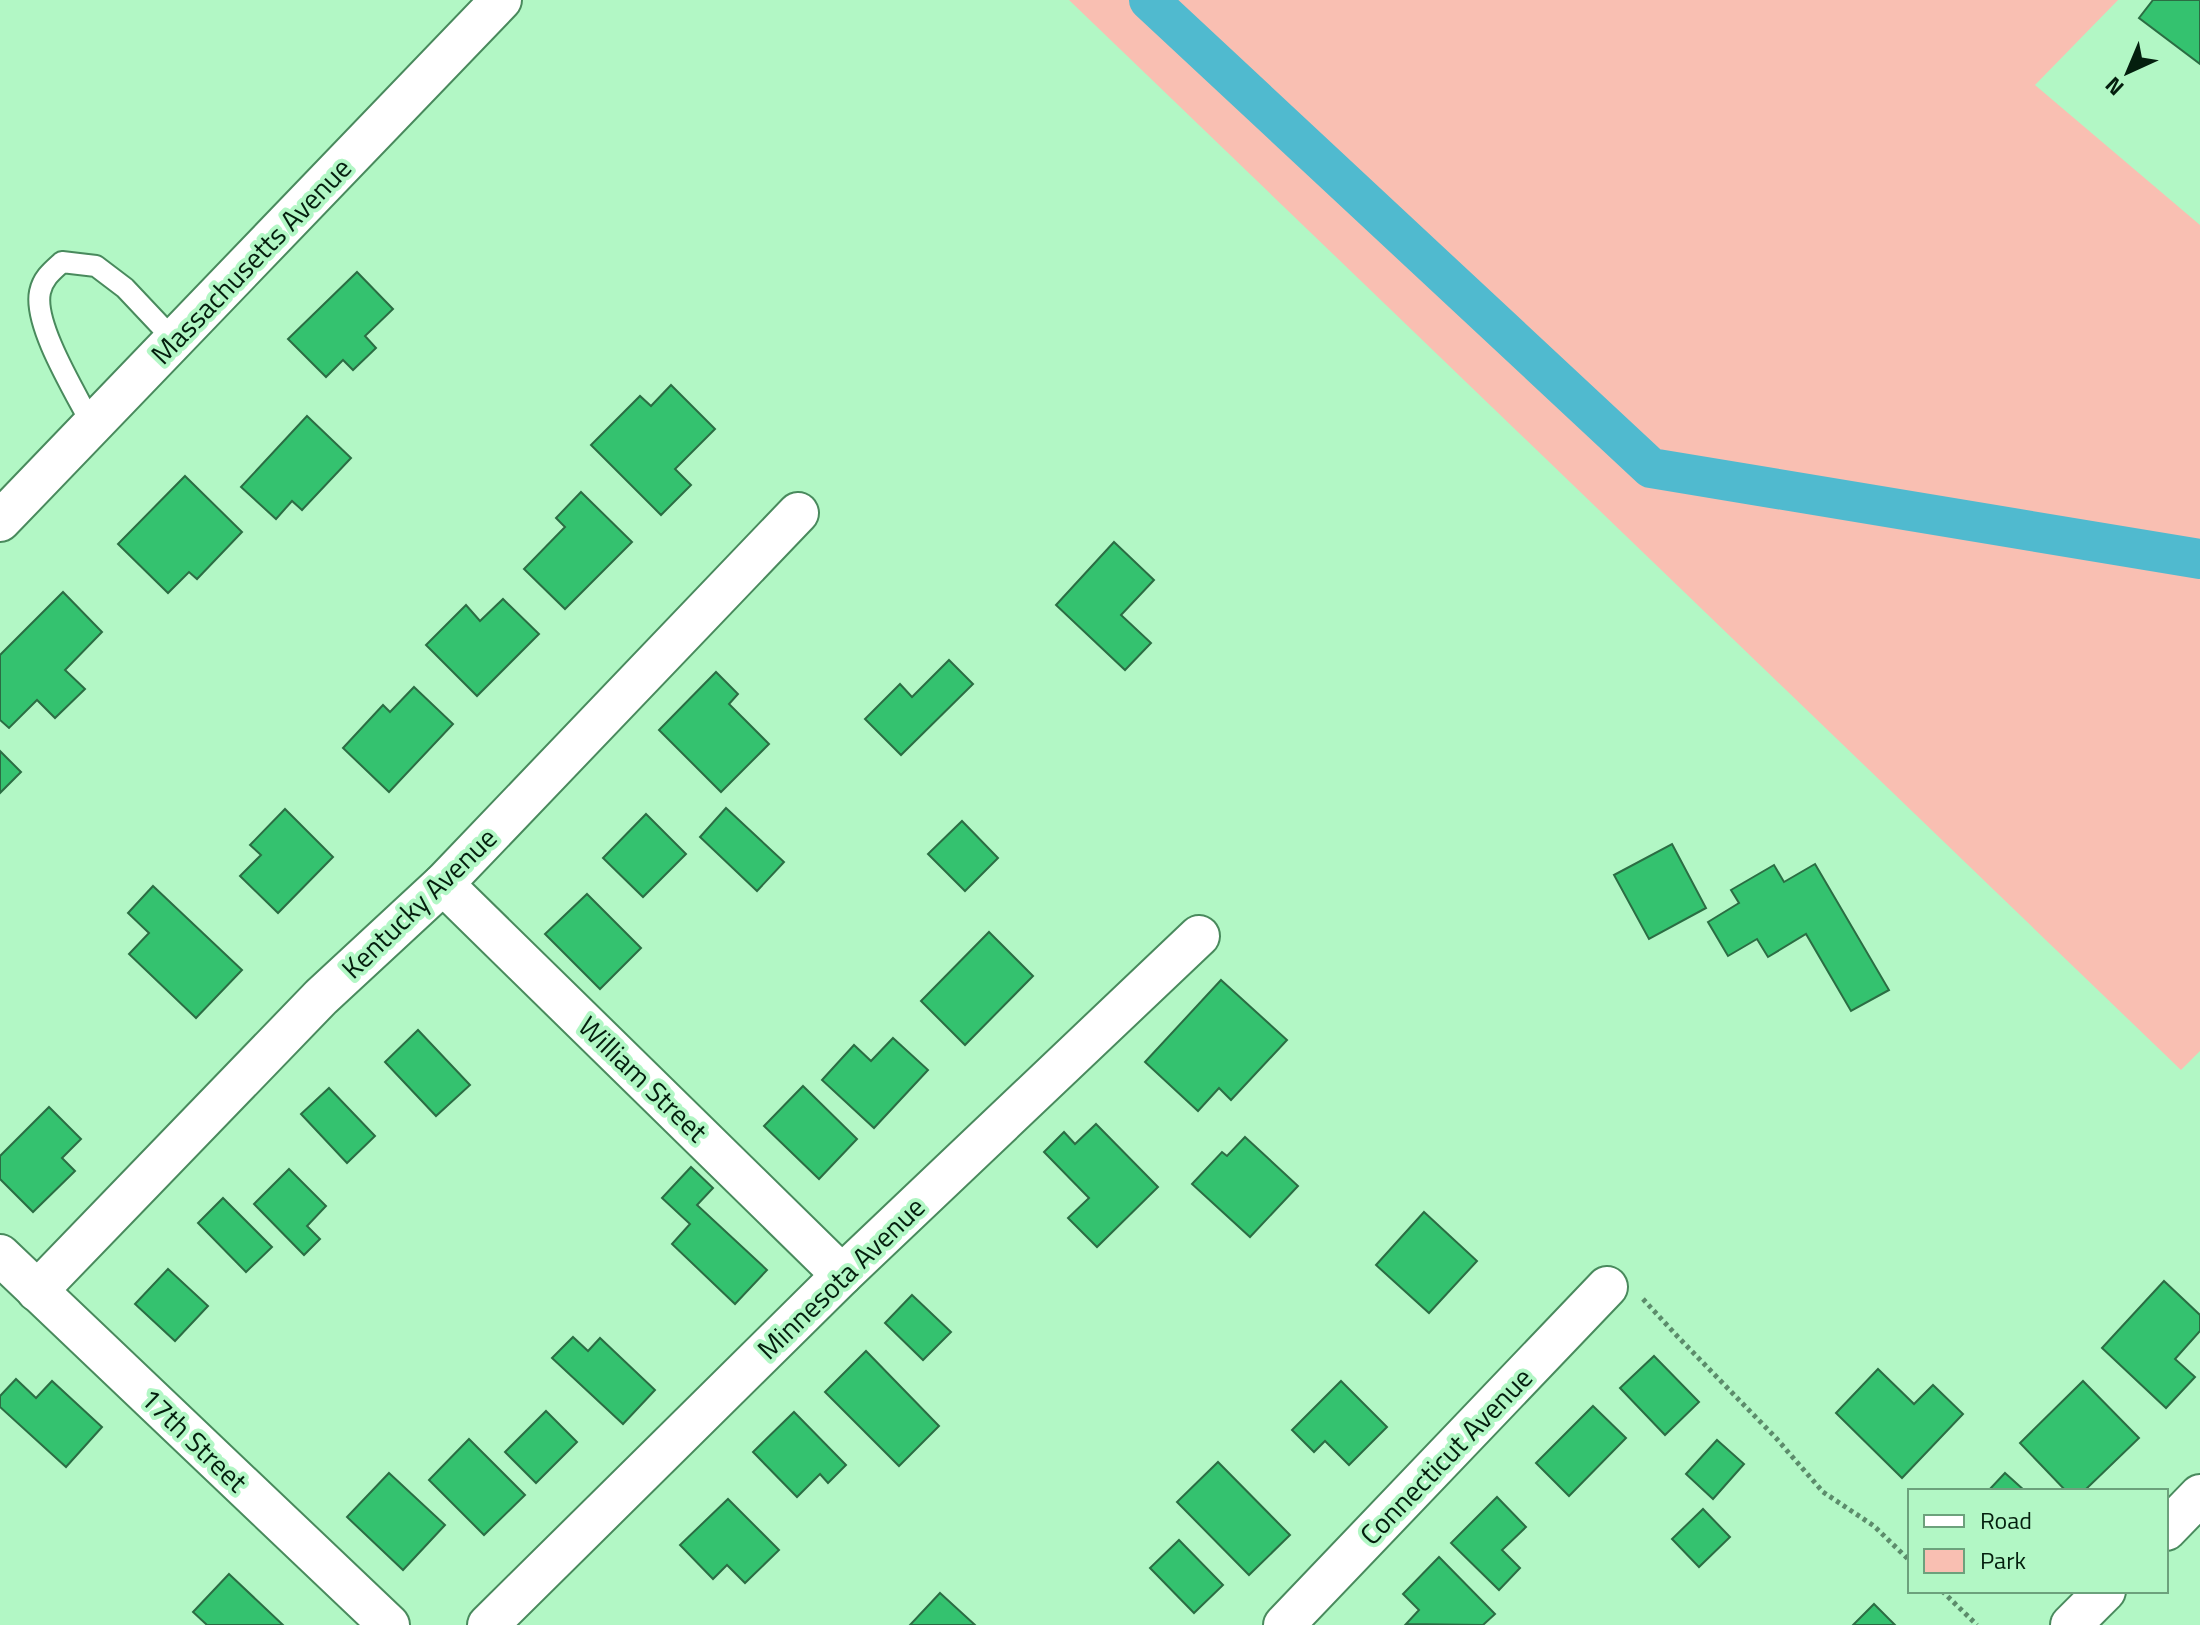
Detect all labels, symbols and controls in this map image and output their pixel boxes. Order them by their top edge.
north arrow [2088,32,2168,112]
text: N [2097,69,2131,104]
street label: Massachusetts Avenue [140,147,361,374]
street label: Kentucky Avenue [331,817,506,988]
street label: William Street [569,1006,718,1152]
street label: Minnesota Avenue [747,1186,934,1369]
street label: Connecticut Avenue [1349,1357,1542,1554]
street label: 17th Street [131,1377,258,1502]
legend [1908,1489,2168,1593]
text: Road [1980,1502,2032,1538]
text: Park [1980,1542,2026,1578]

